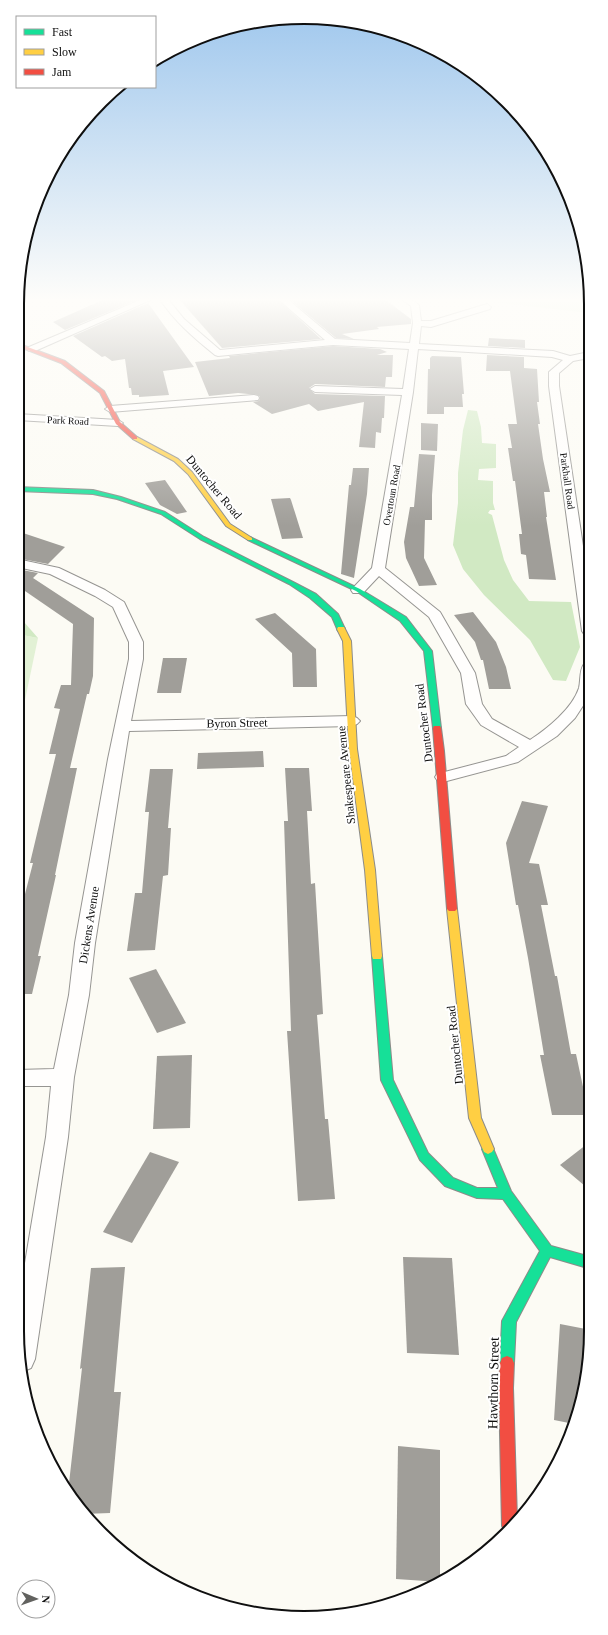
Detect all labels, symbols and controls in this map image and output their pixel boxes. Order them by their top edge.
legend [16,16,156,88]
text: Fast [52,25,73,39]
text: Slow [52,45,77,59]
text: Jam [52,65,72,79]
street label: Park Road [47,414,89,427]
street label: Duntocher Road [183,452,245,522]
street label: Parkhall Road [558,452,577,510]
street label: Overtoun Road [381,464,402,526]
street label: Duntocher Road [412,683,436,763]
street label: Byron Street [206,715,268,731]
street label: Shakespeare Avenue [334,725,358,825]
street label: Dickens Avenue [76,885,102,965]
street label: Duntocher Road [444,1005,466,1085]
street label: Hawthorn Street [485,1337,502,1429]
north arrow [16,1579,56,1619]
text: N [40,1595,52,1604]

